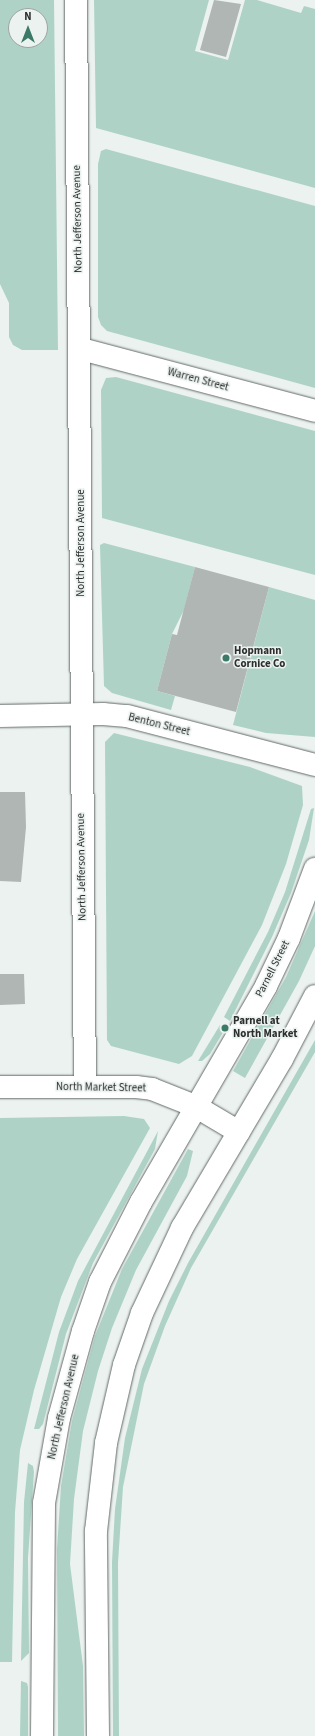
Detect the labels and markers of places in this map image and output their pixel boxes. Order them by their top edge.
place label: Hopmann Cornice Co [234,645,285,671]
marker: Hopmann Cornice Co [221,653,231,663]
place label: Parnell at North Market [233,1015,298,1041]
marker: Parnell at North Market [220,1023,230,1033]

